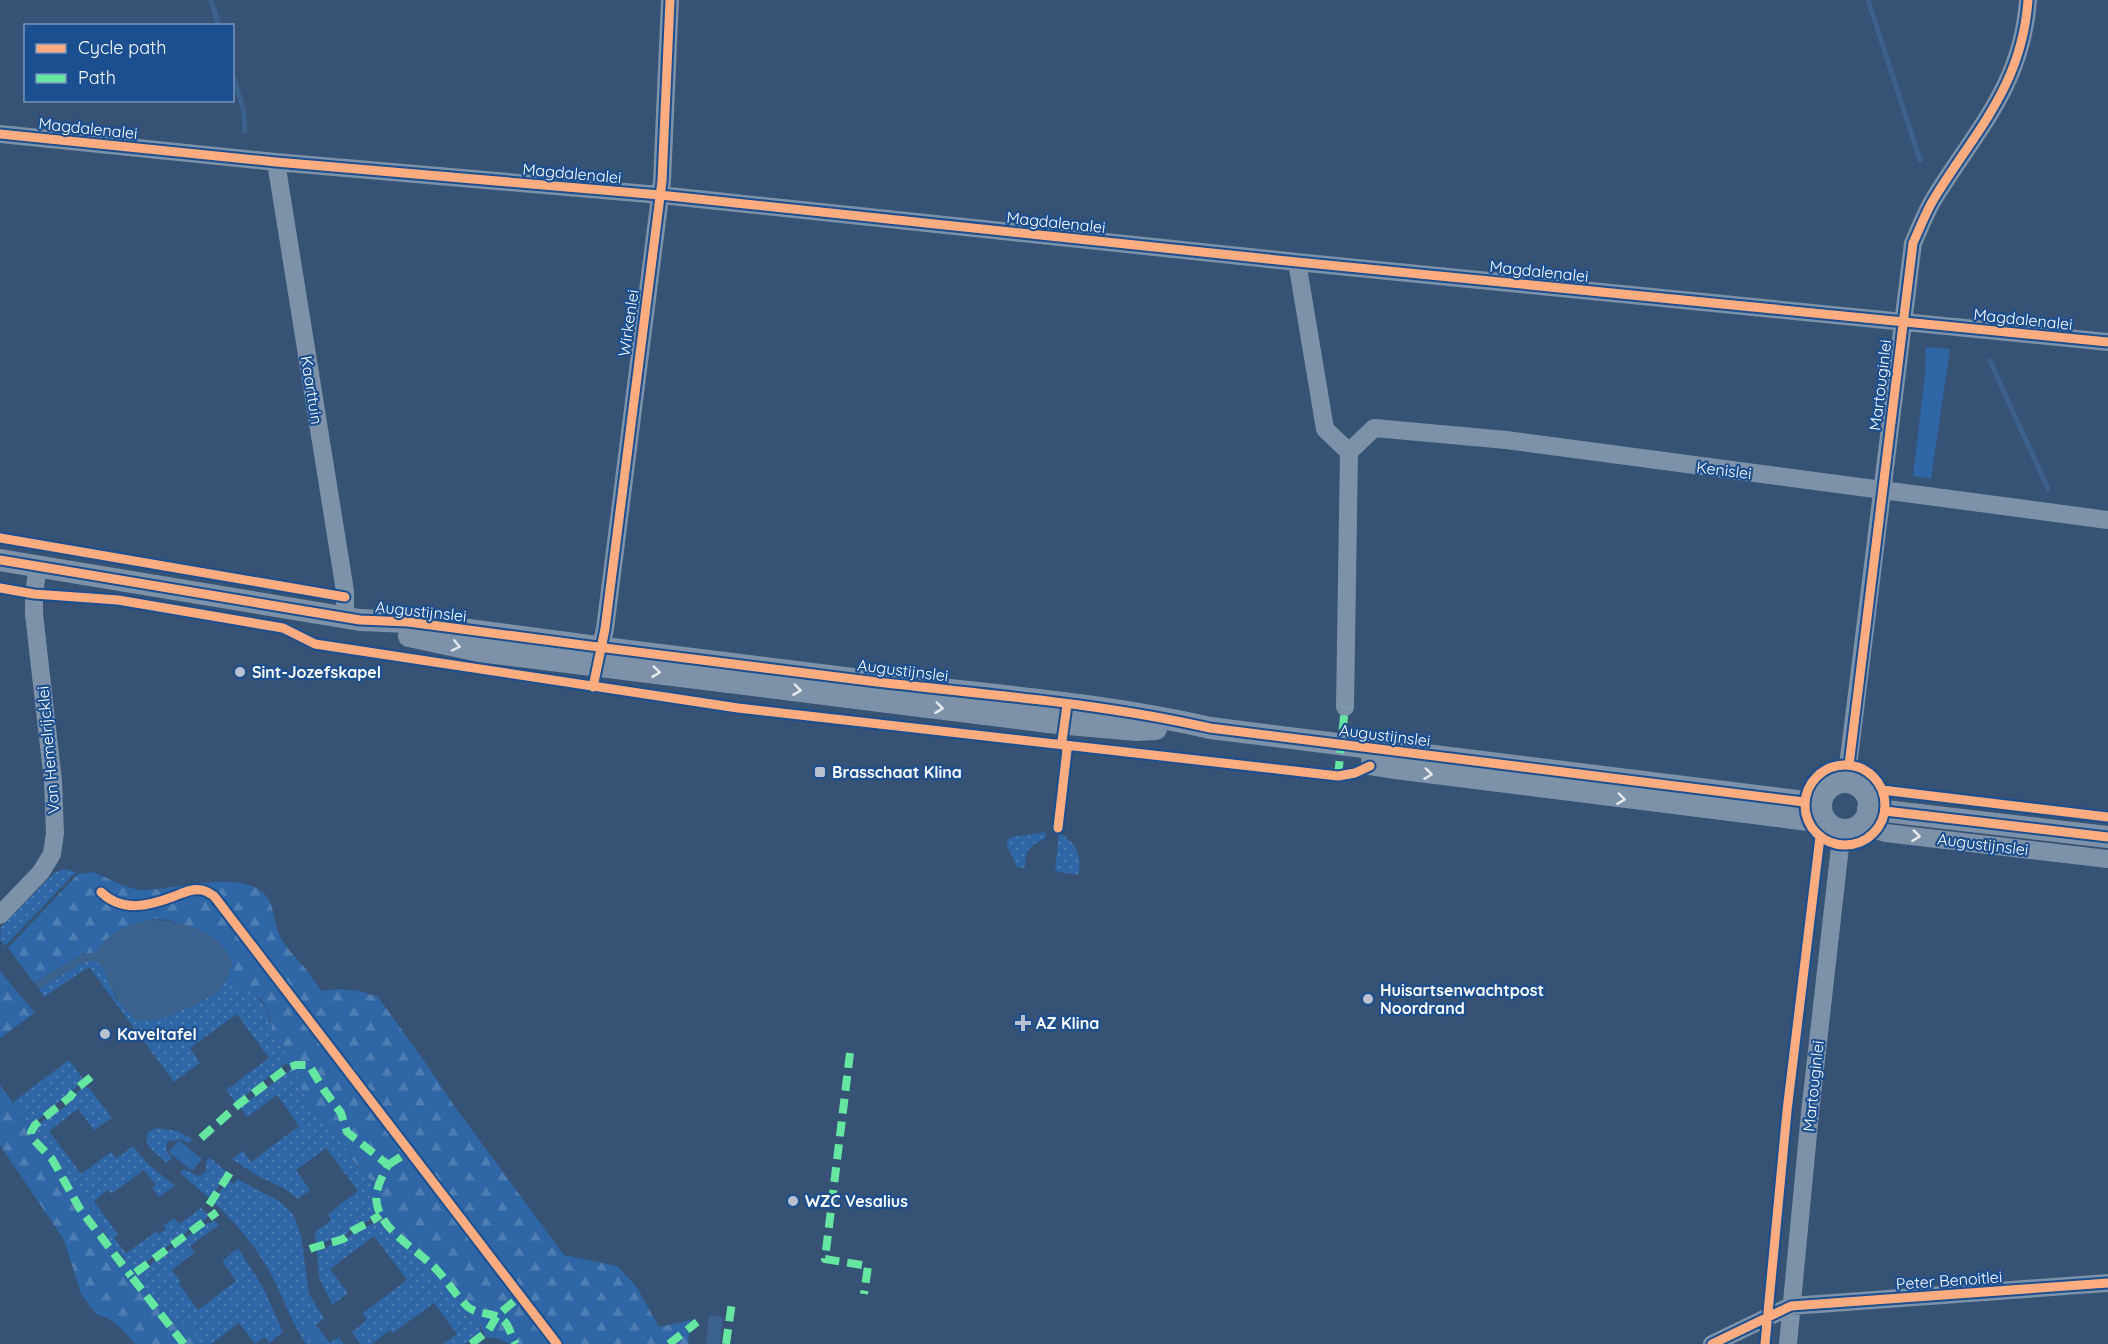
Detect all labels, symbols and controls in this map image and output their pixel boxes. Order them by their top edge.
legend [24,24,234,102]
text: Cycle path [78,36,166,59]
text: Path [78,66,116,89]
street label: Magdalenalei [37,113,139,143]
street label: Magdalenalei [522,159,622,187]
street label: Magdalenalei [1005,207,1107,237]
street label: Magdalenalei [1488,256,1590,286]
street label: Wirkenlei [613,288,643,358]
street label: Magdalenalei [1972,304,2074,334]
street label: Martouginlei [1864,338,1896,432]
street label: Kaarttuin [297,354,327,426]
street label: Kenislei [1695,457,1753,483]
street label: Augustijnslei [374,596,468,626]
one-way arrow [451,639,461,652]
street label: Augustijnslei [856,654,950,686]
place label: Sint-Jozefskapel [252,662,381,682]
marker: Sint-Jozefskapel [233,665,247,679]
one-way arrow [651,666,660,678]
one-way arrow [793,684,802,696]
street label: Van Hemelrijcklei [32,685,64,815]
one-way arrow [934,701,943,714]
street label: Augustijnslei [1338,719,1432,751]
place label: Brasschaat Klina [832,762,962,782]
marker: Brasschaat Klina [813,765,827,779]
one-way arrow [1423,768,1433,780]
one-way arrow [1617,792,1626,804]
street label: Augustijnslei [1936,828,2030,860]
one-way arrow [1911,830,1920,842]
place label: Huisartsenwachtpost Noordrand [1380,980,1544,1018]
marker: Huisartsenwachtpost Noordrand [1361,992,1375,1006]
place label: AZ Klina [1036,1013,1099,1033]
marker: AZ Klina [1014,1014,1032,1032]
place label: Kaveltafel [117,1024,197,1044]
marker: Kaveltafel [98,1027,112,1041]
street label: Martouginlei [1798,1039,1828,1133]
place label: WZC Vesalius [805,1191,908,1211]
marker: WZC Vesalius [786,1194,800,1208]
street label: Peter Benoitlei [1895,1266,2003,1294]

